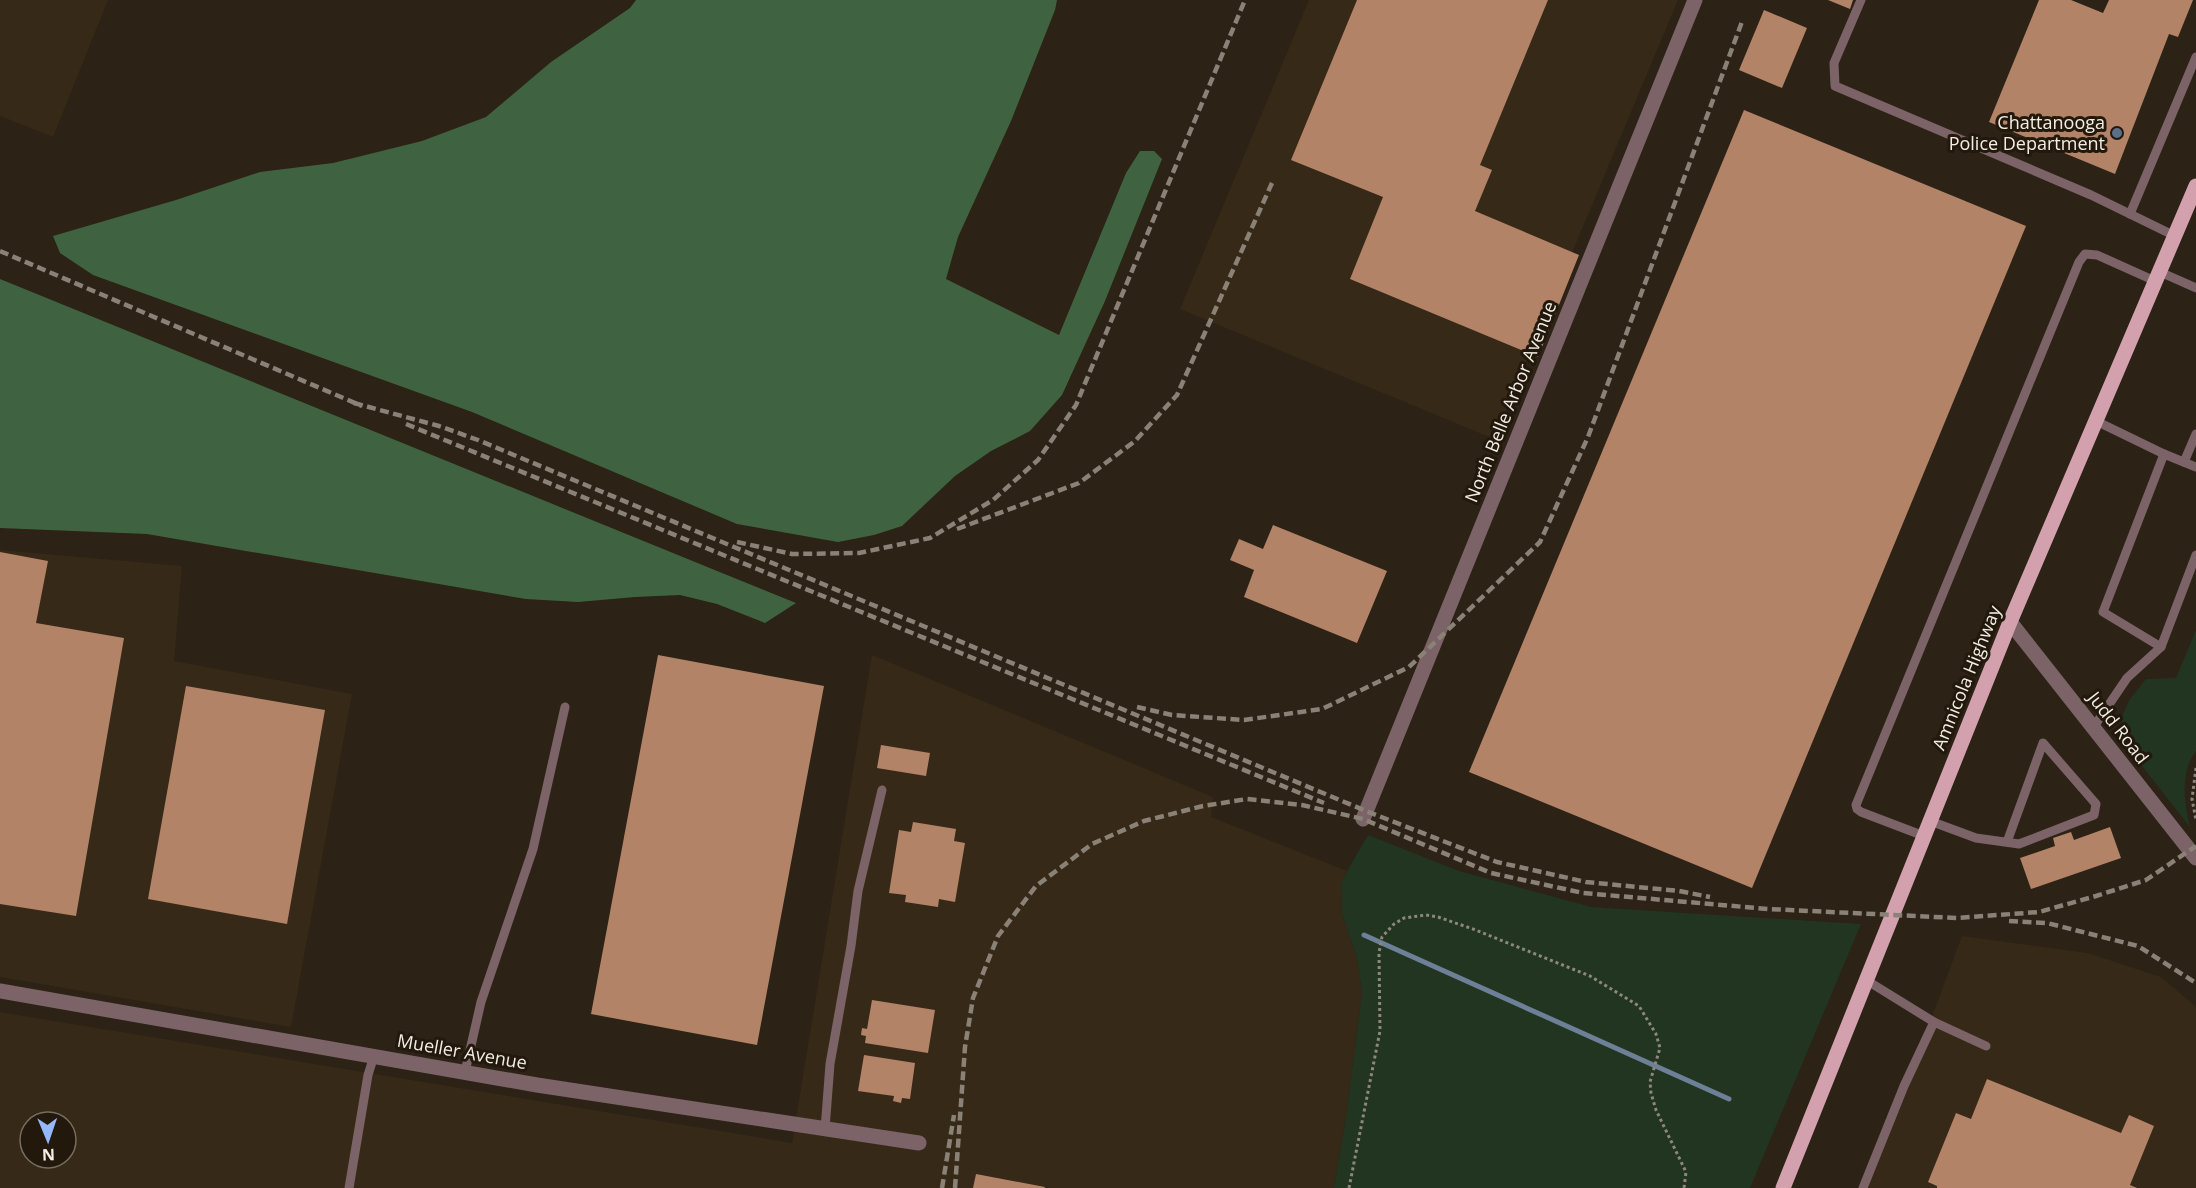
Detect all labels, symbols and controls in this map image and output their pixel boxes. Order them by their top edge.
place label: Chattanooga Police Department [1949,110,2105,155]
marker: Chattanooga Police Department [2110,126,2124,140]
street label: North Belle Arbor Avenue [1459,298,1561,506]
street label: Amnicola Highway [1926,601,2006,753]
street label: Judd Road [2082,685,2155,768]
street label: Mueller Avenue [395,1028,529,1074]
north arrow [18,1110,78,1170]
text: N [42,1144,55,1166]

